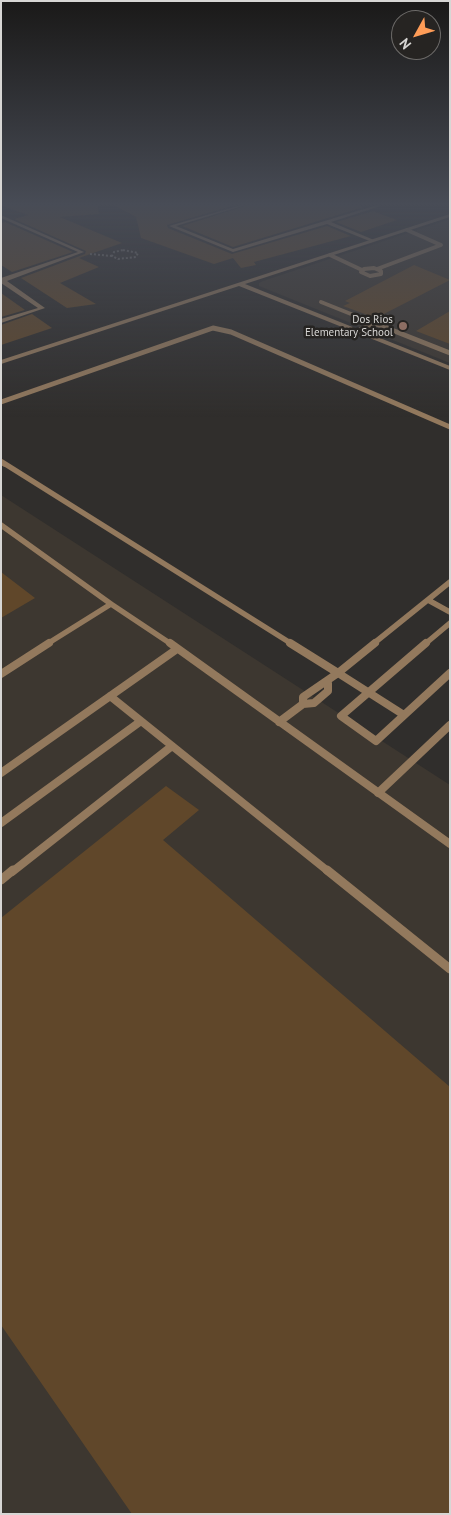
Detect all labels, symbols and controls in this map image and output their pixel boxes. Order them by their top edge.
north arrow [391,10,441,60]
text: N [395,35,415,53]
place label: Dos Rios Elementary School [305,313,393,339]
marker: Dos Rios Elementary School [397,320,409,332]

